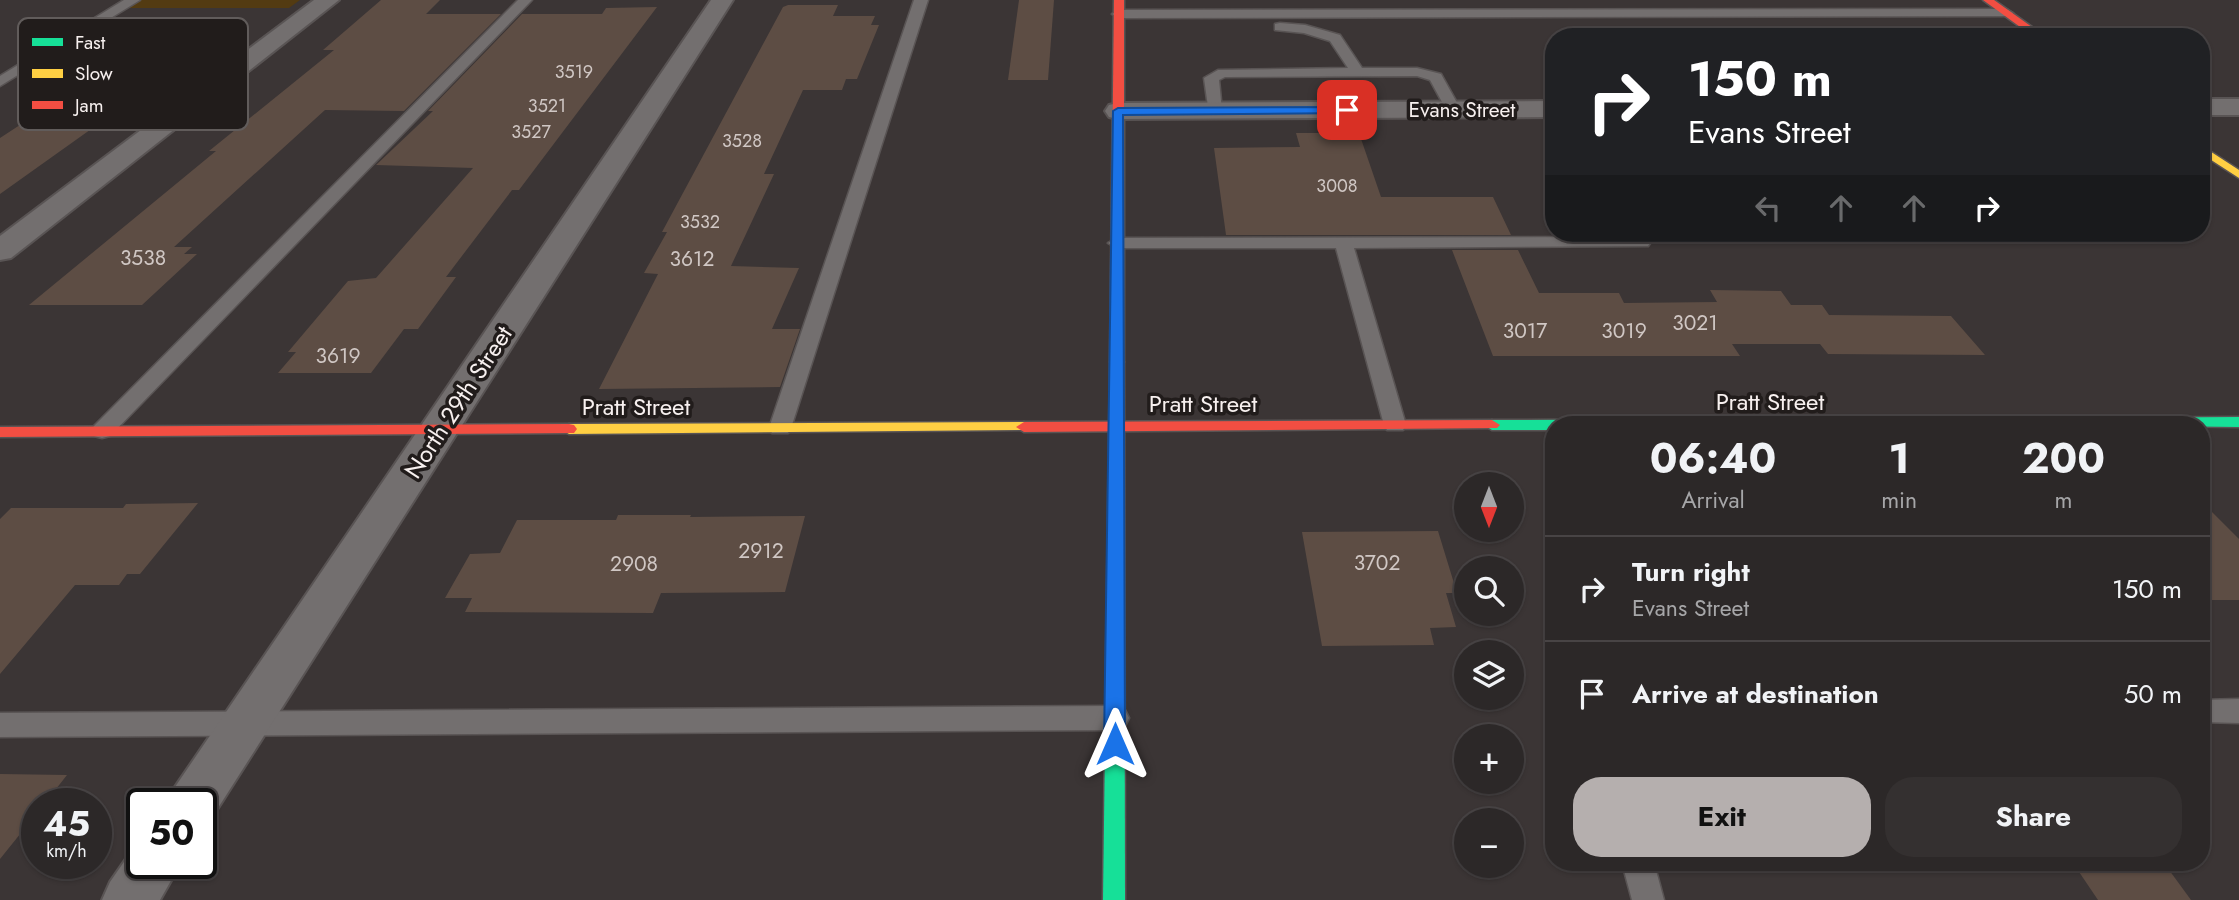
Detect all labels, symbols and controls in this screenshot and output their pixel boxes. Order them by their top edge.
legend [18,18,248,130]
text: Fast [75,29,106,56]
text: 150 m [1688,44,1832,114]
icon: right [1573,56,1664,147]
house number: 3519 [555,59,593,85]
text: Slow [75,60,113,87]
pin [1317,80,1377,140]
icon: arrive [1328,91,1366,129]
text: Jam [72,92,104,119]
house number: 3521 [528,93,566,119]
street label: Evans Street [1409,95,1515,125]
text: Evans Street [1688,109,1851,155]
house number: 3527 [511,119,551,145]
house number: 3528 [722,128,762,154]
house number: 3008 [1316,173,1358,199]
icon: left [1749,189,1787,227]
icon: ahead [1822,189,1860,227]
icon: ahead [1895,189,1933,227]
icon: right [1968,189,2006,227]
house number: 3532 [680,209,720,235]
house number: 3538 [120,243,166,273]
house number: 3612 [670,244,714,274]
house number: 3021 [1672,308,1718,338]
house number: 3017 [1503,316,1547,346]
house number: 3019 [1601,316,1647,346]
street label: North 29th Street [395,319,521,485]
house number: 3619 [315,341,361,371]
street label: Pratt Street [1716,384,1824,419]
street label: Pratt Street [1149,386,1257,421]
street label: Pratt Street [582,389,690,424]
text: 06:40 [1650,428,1776,489]
text: 1 [1888,428,1910,489]
text: 200 [2022,428,2105,489]
north arrow [1454,472,1524,542]
map controls [1454,472,1524,878]
text: Arrival [1681,483,1745,517]
text: min [1881,483,1917,517]
text: m [2055,483,2073,517]
house number: 2912 [738,536,784,566]
house number: 3702 [1354,548,1400,578]
house number: 2908 [610,549,658,579]
text: Turn right [1632,553,1750,591]
button: search [1454,556,1524,626]
icon: right [1573,570,1611,608]
text: 150 m [2112,570,2182,608]
text: Evans Street [1632,591,1749,625]
button: layers [1454,640,1524,710]
icon: arrive [1573,675,1611,713]
text: Arrive at destination [1632,675,1879,713]
text: 50 m [2124,675,2182,713]
position arrow [1078,707,1152,781]
button: + [1454,724,1524,794]
button: Exit [1573,777,1871,857]
button: Share [1885,777,2182,857]
speed limit sign: 50 [126,788,217,879]
text: 45 [43,799,90,849]
button: − [1454,808,1524,878]
text: km/h [46,838,87,864]

